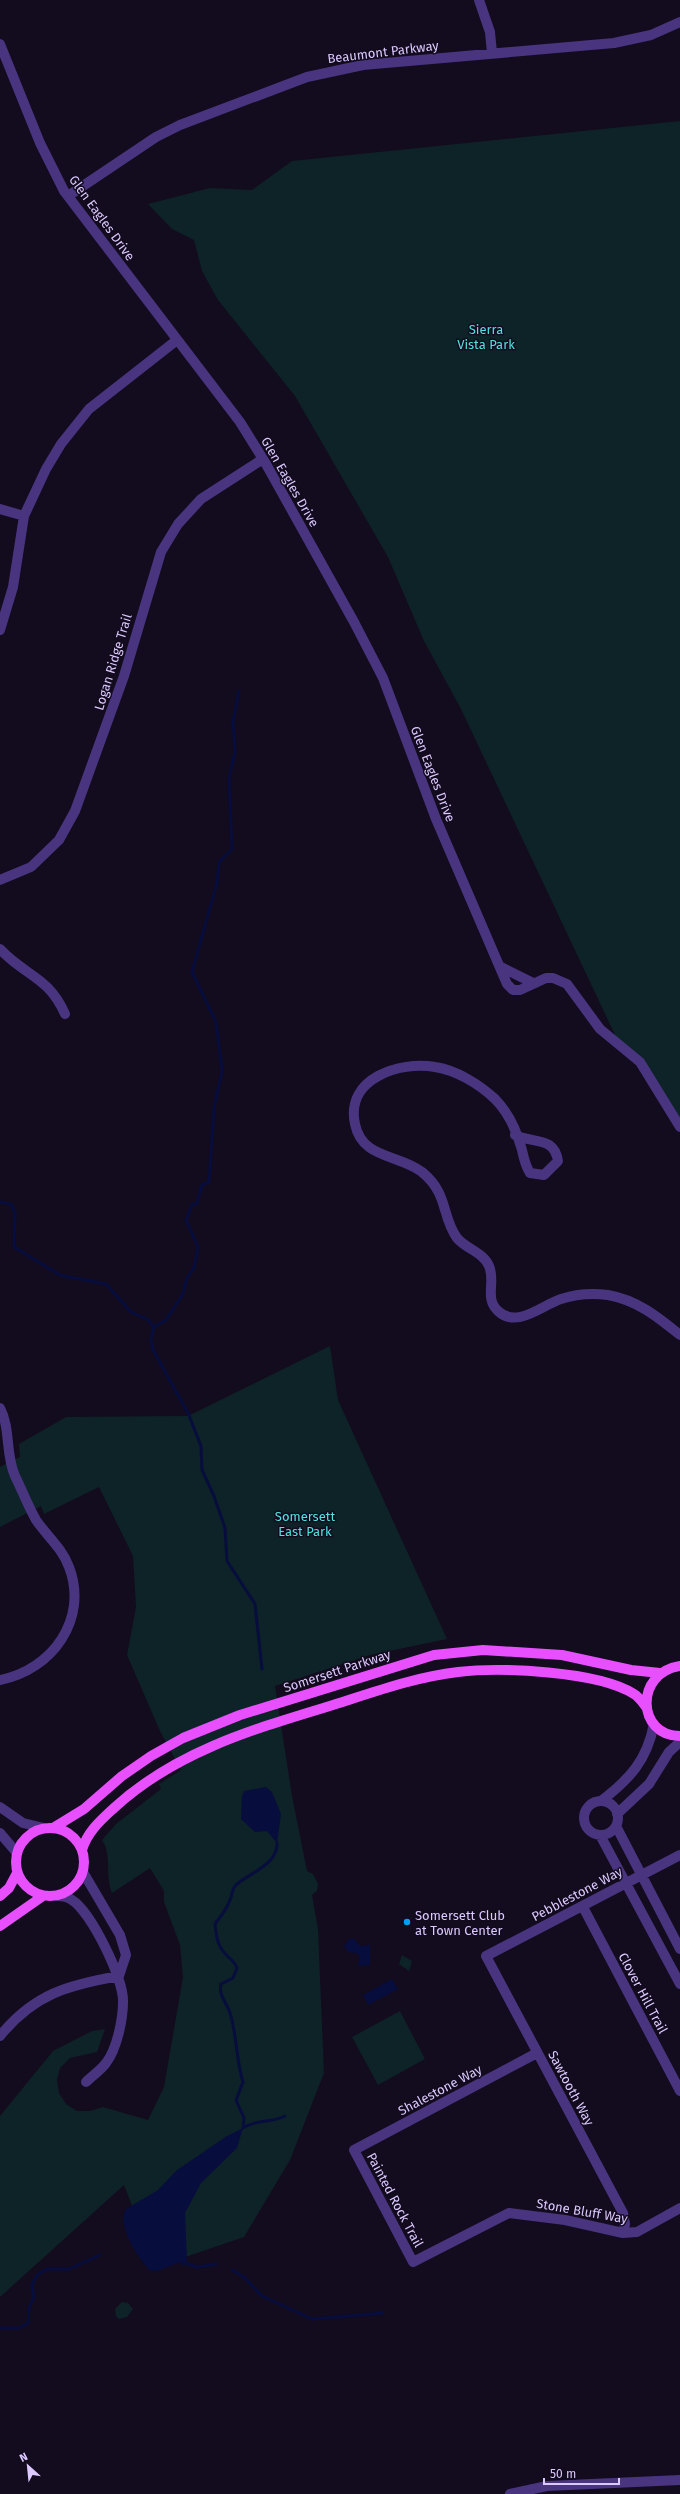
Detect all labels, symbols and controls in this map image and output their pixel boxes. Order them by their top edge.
street label: Beaumont Parkway [326,38,440,66]
street label: Glen Eagles Drive [66,173,138,263]
park label: Sierra Vista Park [457,322,515,352]
street label: Glen Eagles Drive [258,434,322,530]
street label: Logan Ridge Trail [91,612,135,712]
street label: Glen Eagles Drive [408,724,458,824]
park label: Somersett East Park [275,1509,335,1539]
street label: Somersett Parkway [282,1646,393,1695]
street label: Pebblestone Way [529,1864,625,1924]
place label: Somersett Club at Town Center [415,1908,505,1938]
marker: Somersett Club at Town Center [402,1917,412,1927]
street label: Clover Hill Trail [615,1950,671,2036]
street label: Sawtooth Way [545,2048,597,2128]
street label: Shalestone Way [396,2061,485,2118]
street label: Painted Rock Trail [364,2150,426,2250]
street label: Stone Bluff Way [535,2196,629,2227]
north arrow [8,2446,48,2486]
text: N [17,2450,30,2465]
scale bar [544,2460,619,2486]
text: 50 m [550,2467,576,2481]

